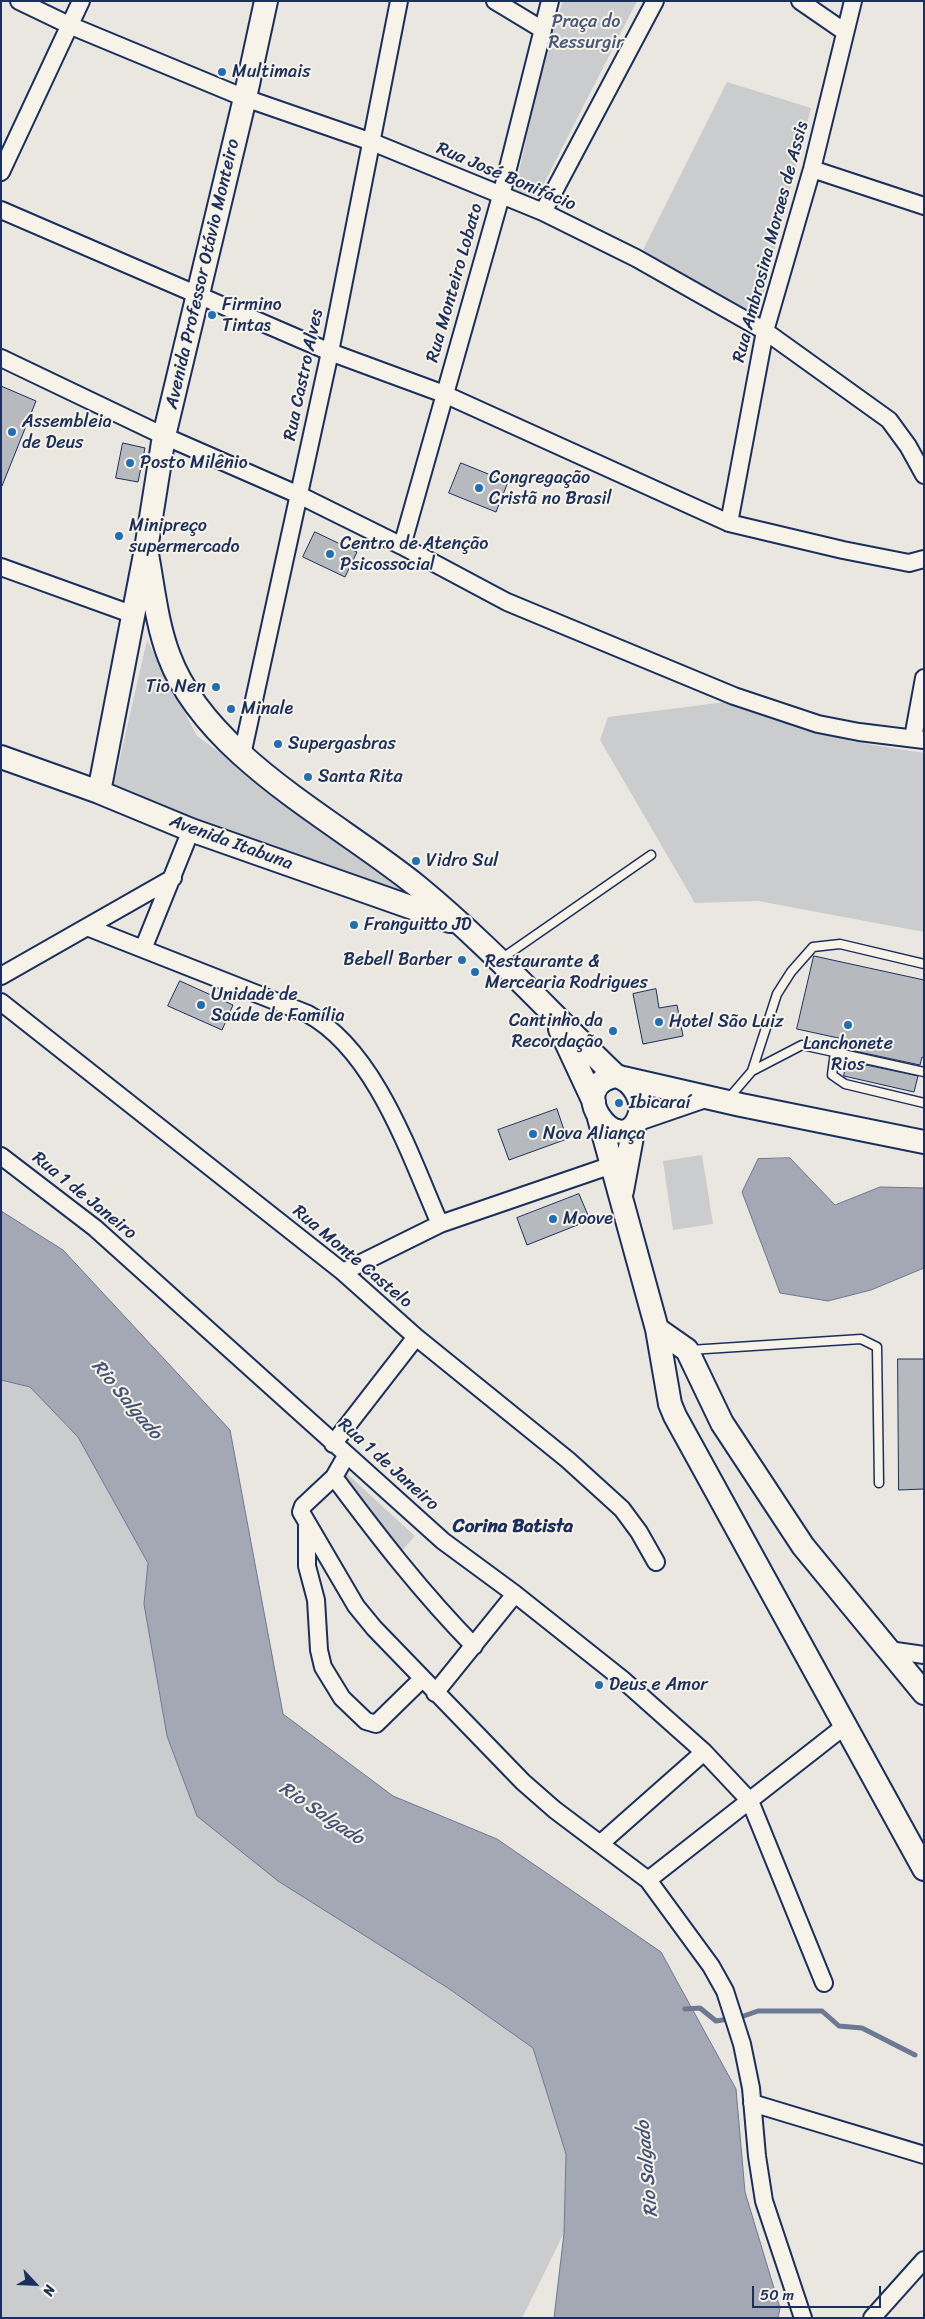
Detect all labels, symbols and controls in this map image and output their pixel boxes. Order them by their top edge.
park label: Praça do Ressurgir [548,11,624,54]
place label: Multimais [232,61,310,83]
marker: Multimais [216,66,228,78]
street label: Rua Ambrosina Moraes de Assis [728,119,814,365]
street label: Avenida Professor Otávio Monteiro [161,137,245,411]
street label: Rua José Bonifácio [433,138,579,216]
street label: Rua Monteiro Lobato [422,201,488,365]
place label: Firmino Tintas [222,294,282,336]
street label: Rua Castro Alves [280,307,328,443]
marker: Firmino Tintas [206,309,218,321]
place label: Assembleia de Deus [22,411,112,454]
marker: Assembleia de Deus [6,426,18,438]
place label: Posto Milênio [140,452,248,474]
marker: Posto Milênio [124,457,136,469]
place label: Congregação Cristã no Brasil [489,467,612,509]
marker: Congregação Cristã no Brasil [473,482,485,494]
place label: Minipreço supermercado [129,515,240,558]
marker: Minipreço supermercado [113,530,125,542]
place label: Centro de Atenção Psicossocial [340,533,488,576]
marker: Centro de Atenção Psicossocial [324,548,336,560]
place label: Tio Nen [146,676,206,698]
marker: Tio Nen [210,681,222,693]
place label: Minale [241,698,293,720]
marker: Minale [225,703,237,715]
place label: Supergasbras [288,733,396,755]
marker: Supergasbras [272,738,284,750]
place label: Santa Rita [318,766,402,788]
marker: Santa Rita [302,771,314,783]
street label: Avenida Itabuna [167,811,295,875]
place label: Vidro Sul [426,850,498,872]
marker: Vidro Sul [410,855,422,867]
place label: Franguitto JD [364,914,472,936]
marker: Franguitto JD [348,919,360,931]
place label: Bebell Barber [343,949,452,971]
place label: Restaurante & Mercearia Rodrigues [485,951,648,994]
marker: Bebell Barber [456,954,468,966]
marker: Restaurante & Mercearia Rodrigues [469,966,481,978]
place label: Unidade de Saúde de Família [211,984,345,1026]
marker: Unidade de Saúde de Família [195,999,207,1011]
place label: Cantinho da Recordação [509,1010,603,1052]
place label: Hotel São Luiz [669,1011,783,1033]
marker: Hotel São Luiz [653,1016,665,1028]
marker: Lanchonete Rios [842,1019,854,1031]
marker: Cantinho da Recordação [607,1025,619,1037]
place label: Lanchonete Rios [803,1033,893,1076]
place label: Ibicaraí [629,1092,690,1114]
marker: Ibicaraí [613,1097,625,1109]
place label: Nova Aliança [543,1123,645,1145]
marker: Nova Aliança [527,1128,539,1140]
street label: Rua 1 de Janeiro [27,1147,141,1245]
street label: Rua Monte Castelo [288,1201,416,1313]
place label: Moove [563,1208,613,1230]
marker: Moove [547,1213,559,1225]
water label: Rio Salgado [86,1356,166,1444]
street label: Rua 1 de Janeiro [333,1414,443,1516]
district label: Corina Batista [453,1516,573,1538]
place label: Deus e Amor [609,1674,708,1696]
marker: Deus e Amor [593,1679,605,1691]
water label: Rio Salgado [274,1777,368,1851]
water label: Rio Salgado [632,2120,664,2218]
north arrow [10,2259,60,2309]
scale bar [755,2276,884,2308]
text: N [36,2281,62,2300]
text: 50 m [760,2282,794,2308]

